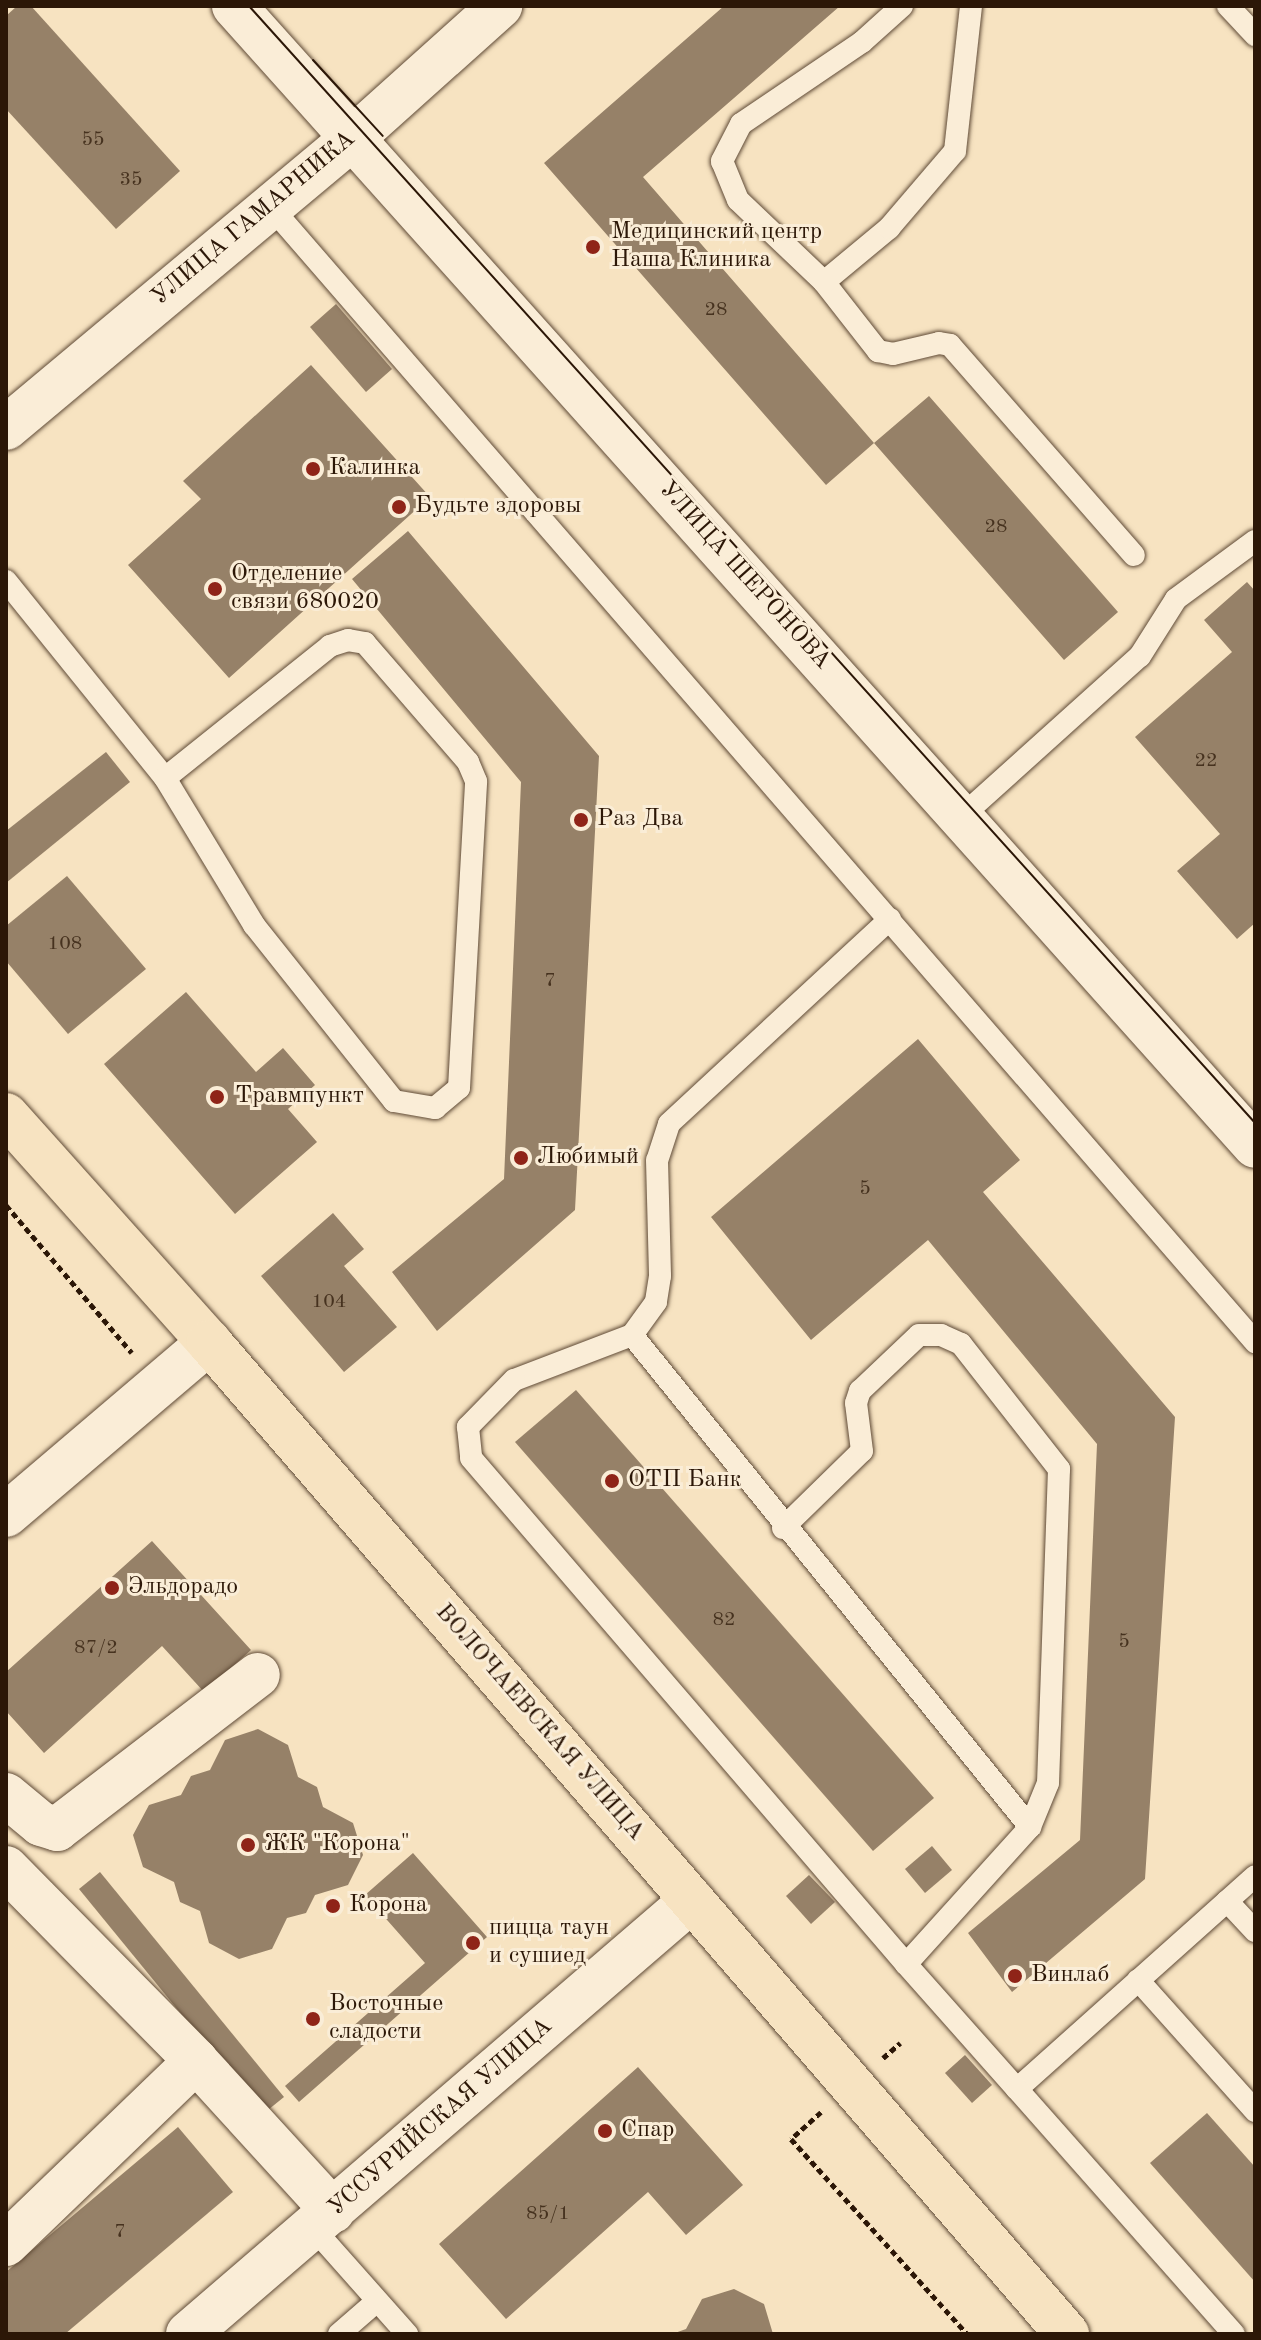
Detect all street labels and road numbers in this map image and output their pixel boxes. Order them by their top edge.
street label: УЛИЦА ГАМАРНИКА [146,125,362,313]
street label: УЛИЦА ШЕРОНОВА [652,476,836,676]
street label: ВОЛОЧАЕВСКАЯ УЛИЦА [428,1599,650,1847]
street label: УССУРИЙСКАЯ УЛИЦА [323,2013,559,2223]

